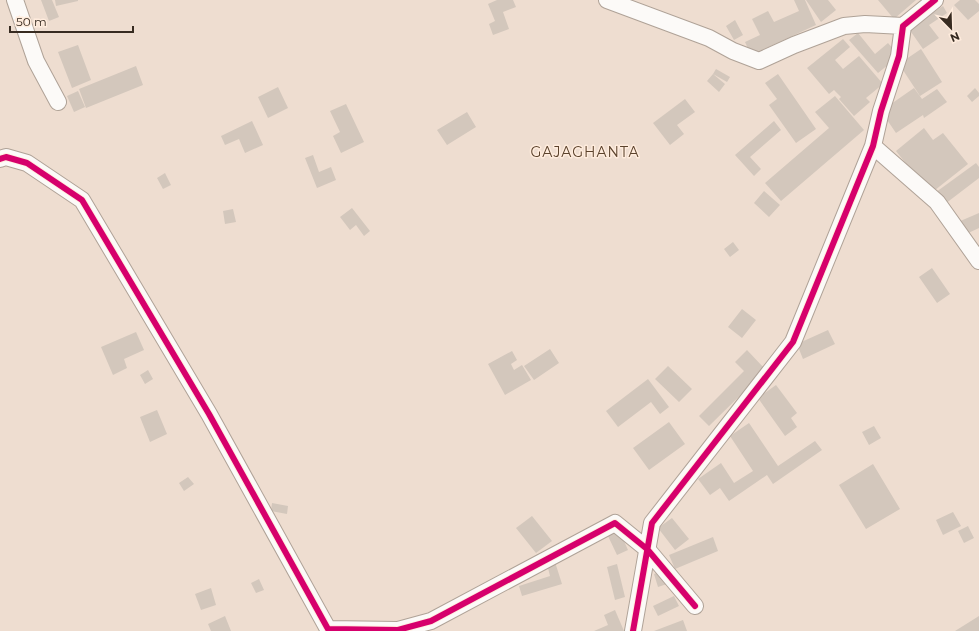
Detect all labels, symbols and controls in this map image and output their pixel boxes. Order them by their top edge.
scale bar [10,8,133,34]
north arrow [931,8,971,48]
text: 50 m [16,14,47,29]
text: N [948,29,962,45]
district label: GAJAGHANTA [531,143,639,161]

